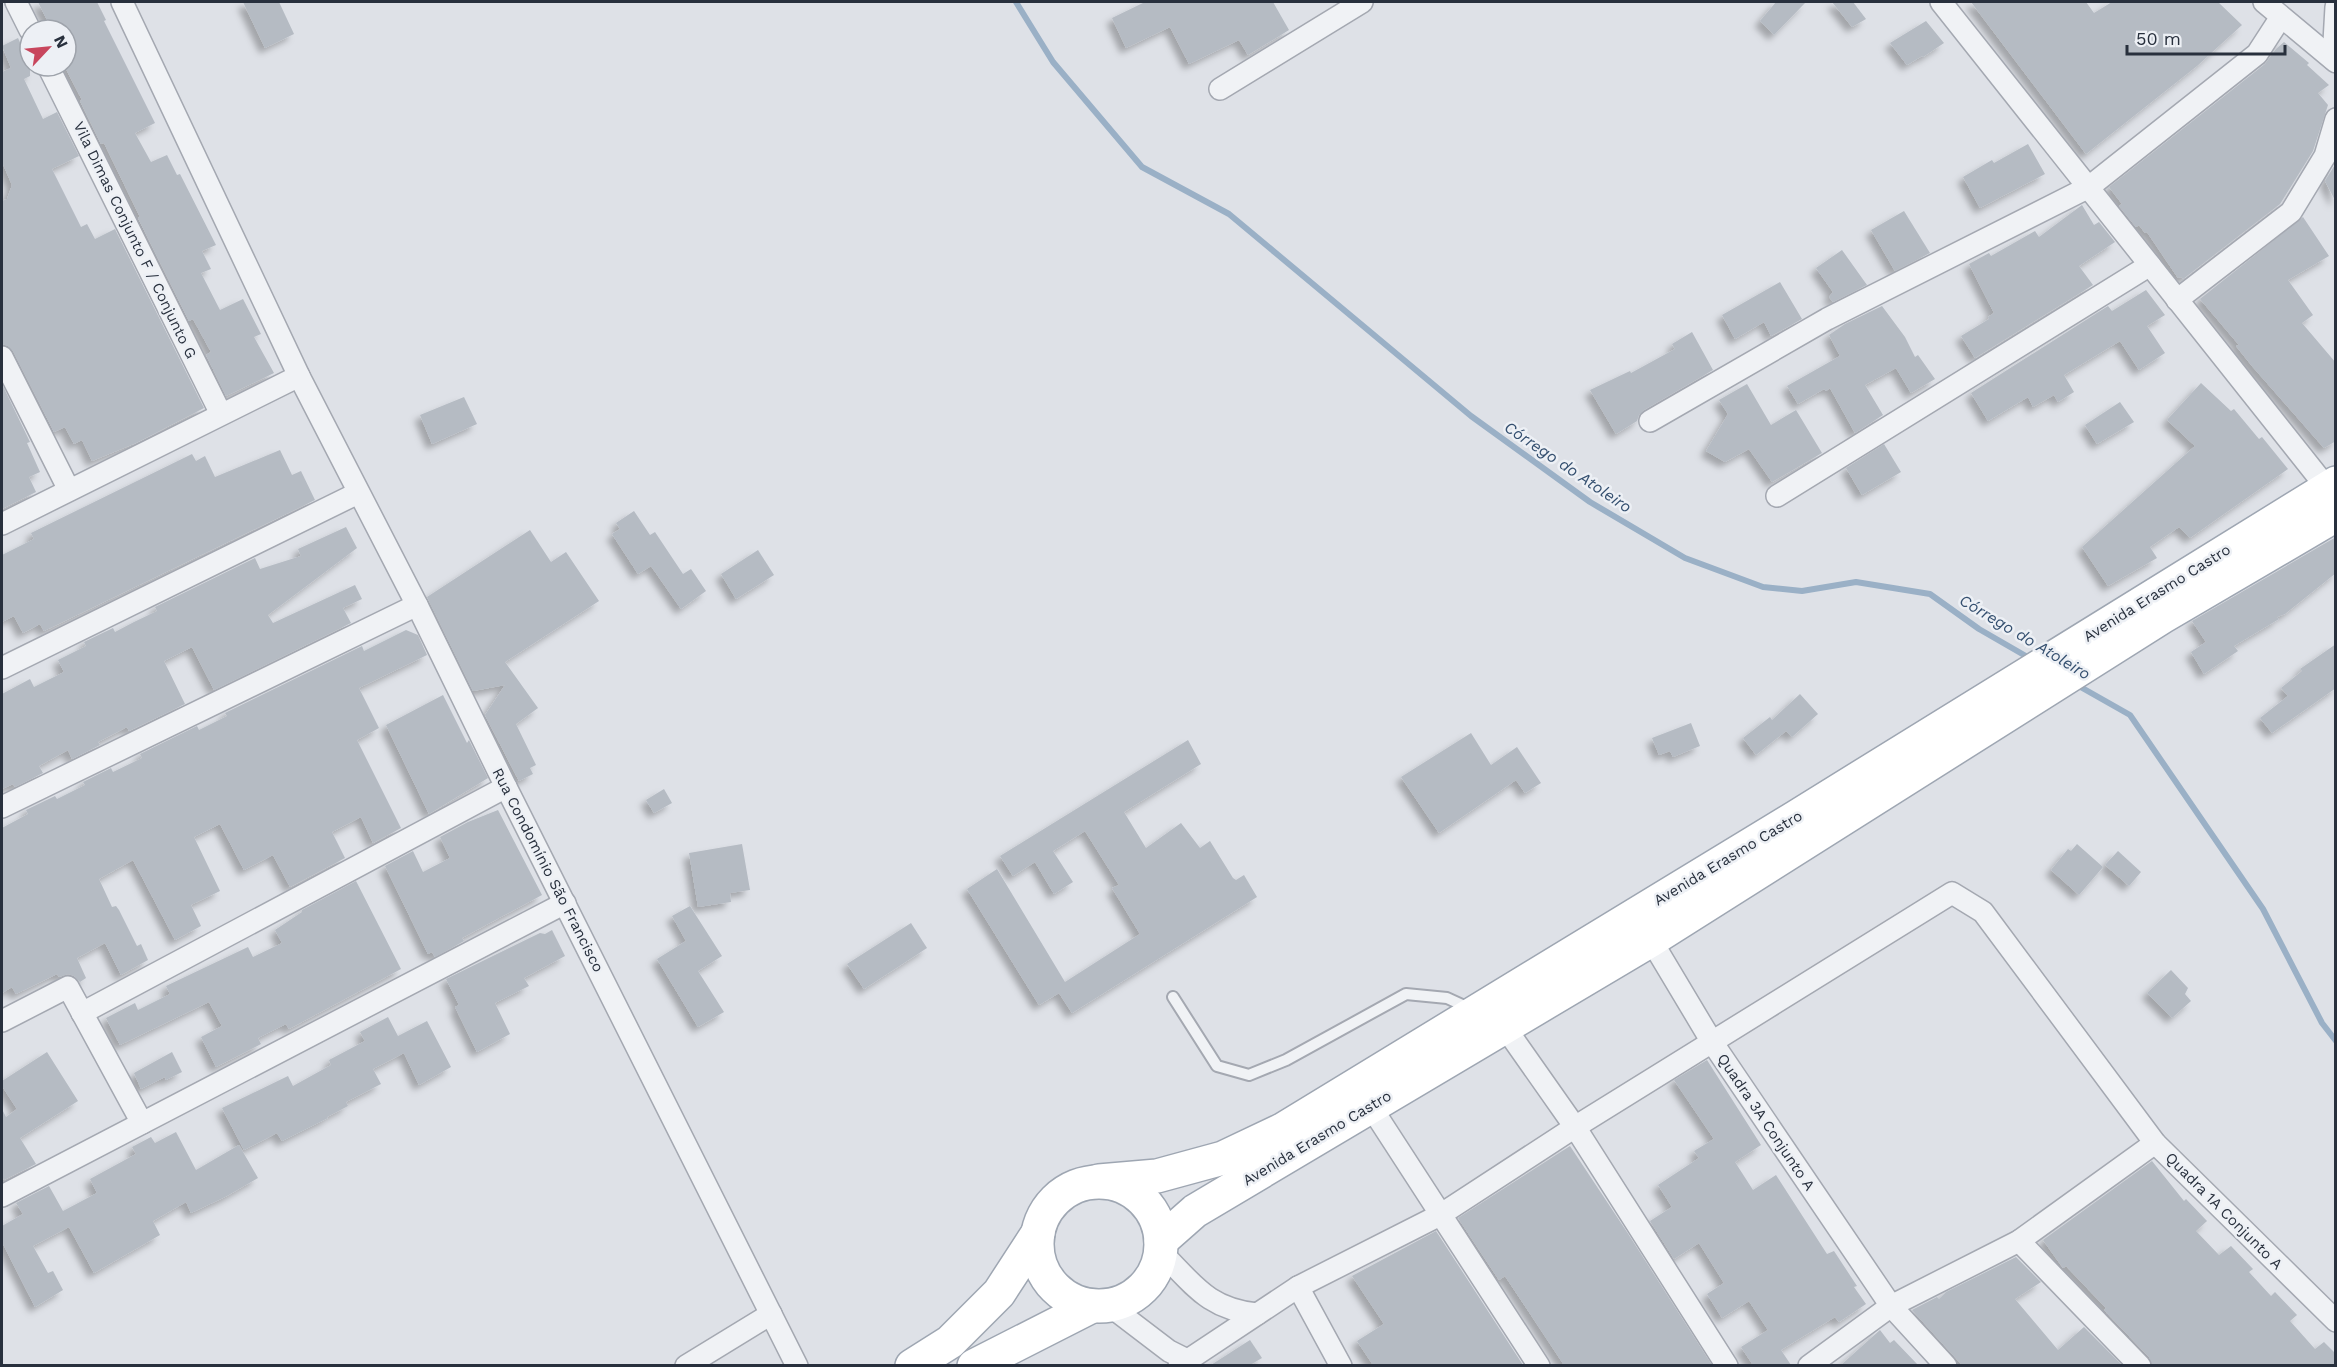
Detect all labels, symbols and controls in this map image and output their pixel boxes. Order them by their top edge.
north arrow [18,18,78,78]
scale bar [2127,18,2284,56]
text: 50 m [2136,28,2181,49]
text: N [50,32,72,51]
street label: Vila Dimas Conjunto F / Conjunto G [70,119,200,361]
water label: Córrego do Atoleiro [1501,417,1635,517]
street label: Avenida Erasmo Castro [2080,540,2234,646]
water label: Córrego do Atoleiro [1956,590,2094,684]
street label: Rua Condomínio São Francisco [488,765,608,975]
street label: Avenida Erasmo Castro [1651,807,1805,909]
street label: Quadra 3A Conjunto A [1713,1050,1819,1194]
street label: Avenida Erasmo Castro [1240,1087,1394,1189]
street label: Quadra 1A Conjunto A [2162,1149,2286,1273]

